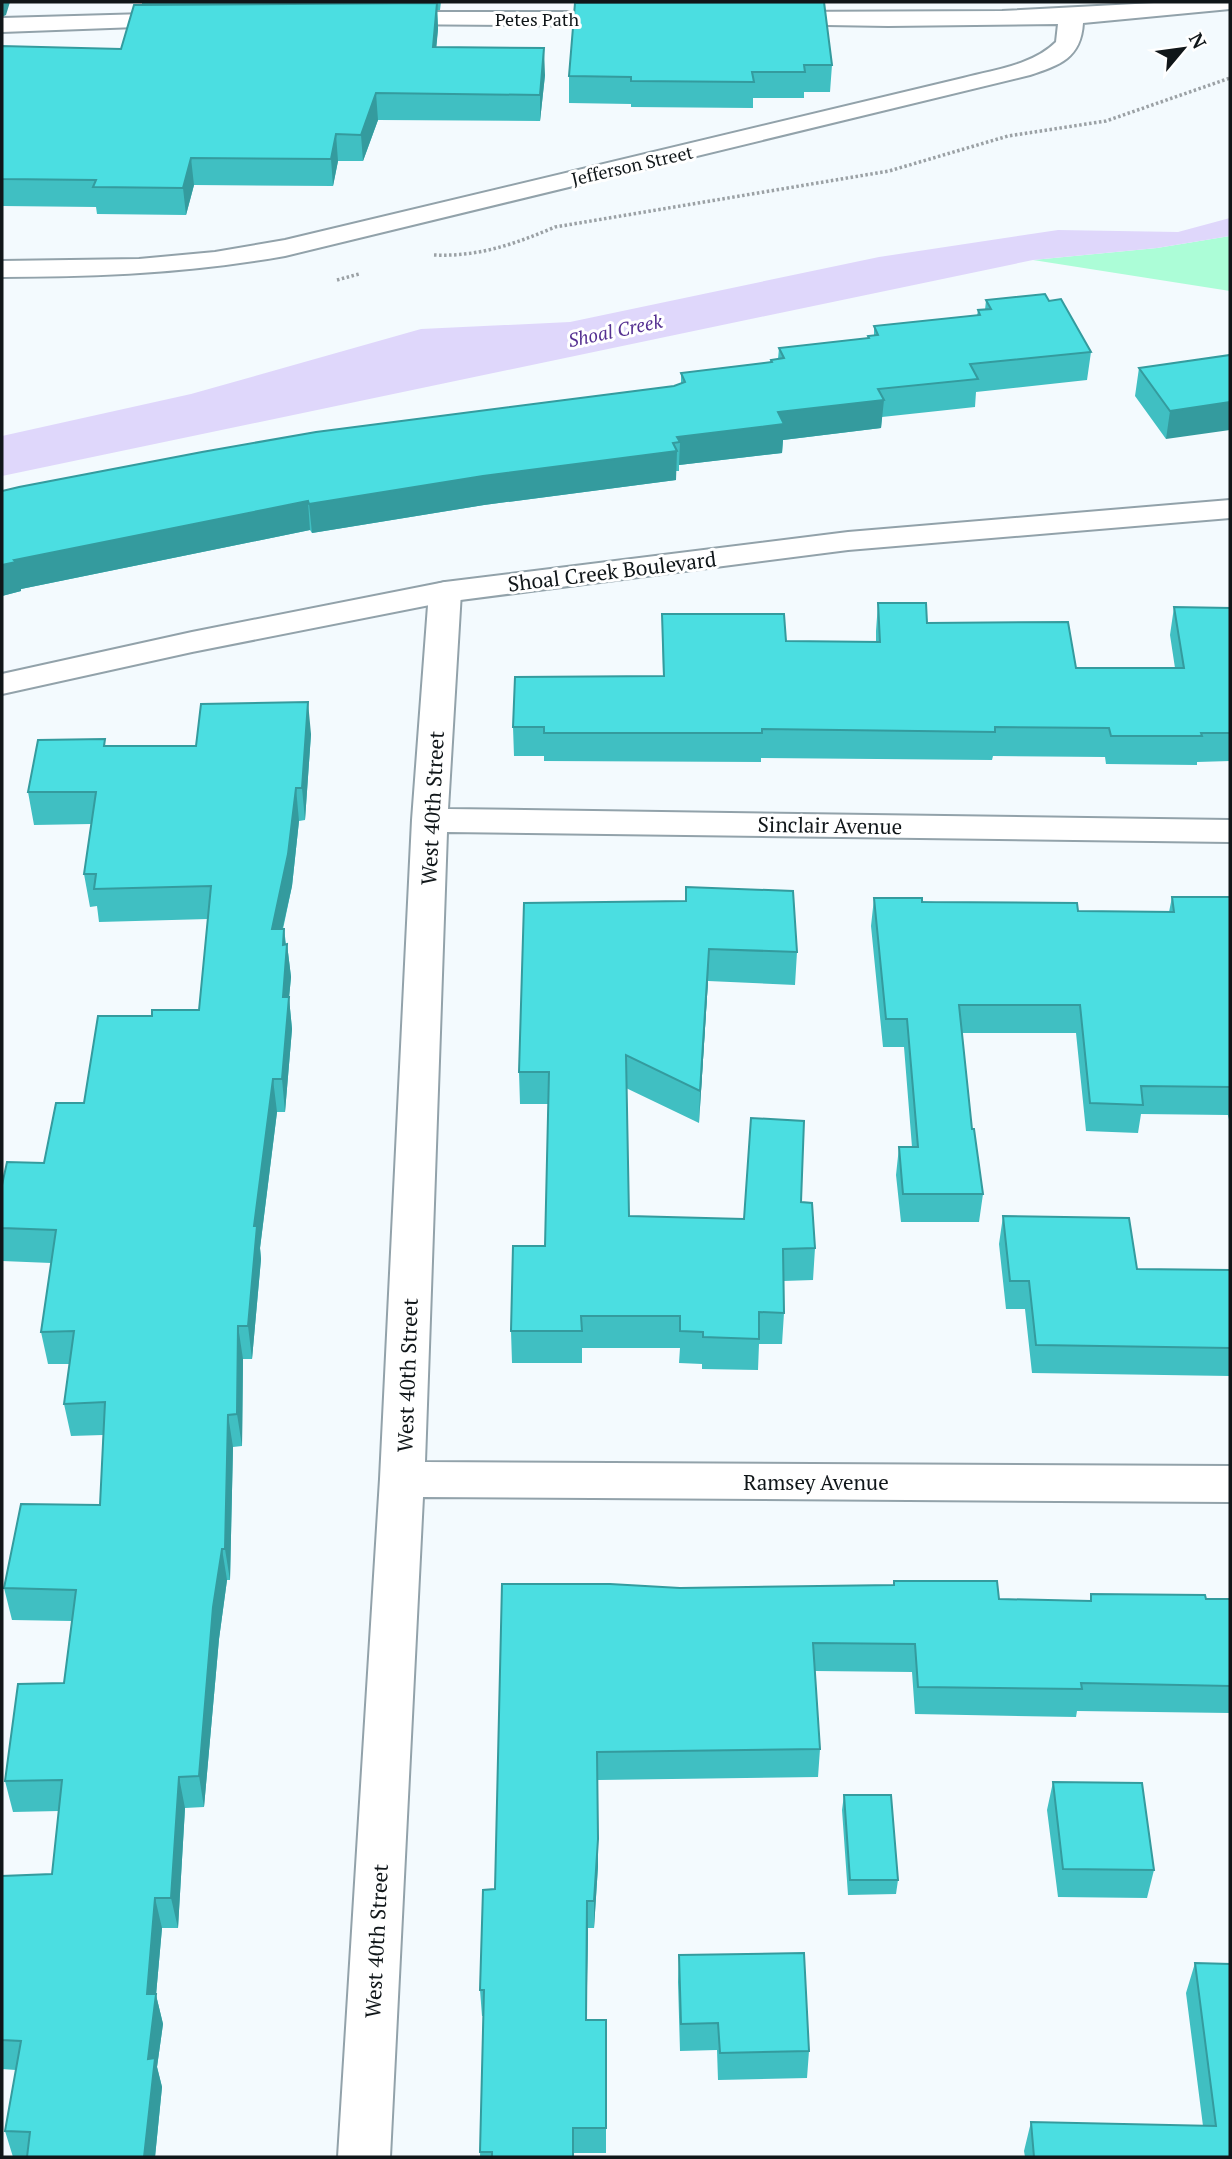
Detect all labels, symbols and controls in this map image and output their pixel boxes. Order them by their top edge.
street label: Petes Path [495,7,580,31]
north arrow [1148,14,1218,84]
text: N [1184,28,1213,53]
street label: Jefferson Street [569,139,695,191]
water label: Shoal Creek [566,308,665,352]
street label: Shoal Creek Boulevard [506,544,718,598]
street label: West 40th Street [414,730,450,886]
street label: Sinclair Avenue [757,810,903,840]
street label: West 40th Street [390,1297,424,1453]
street label: Ramsey Avenue [743,1468,889,1496]
street label: West 40th Street [358,1863,394,2019]

